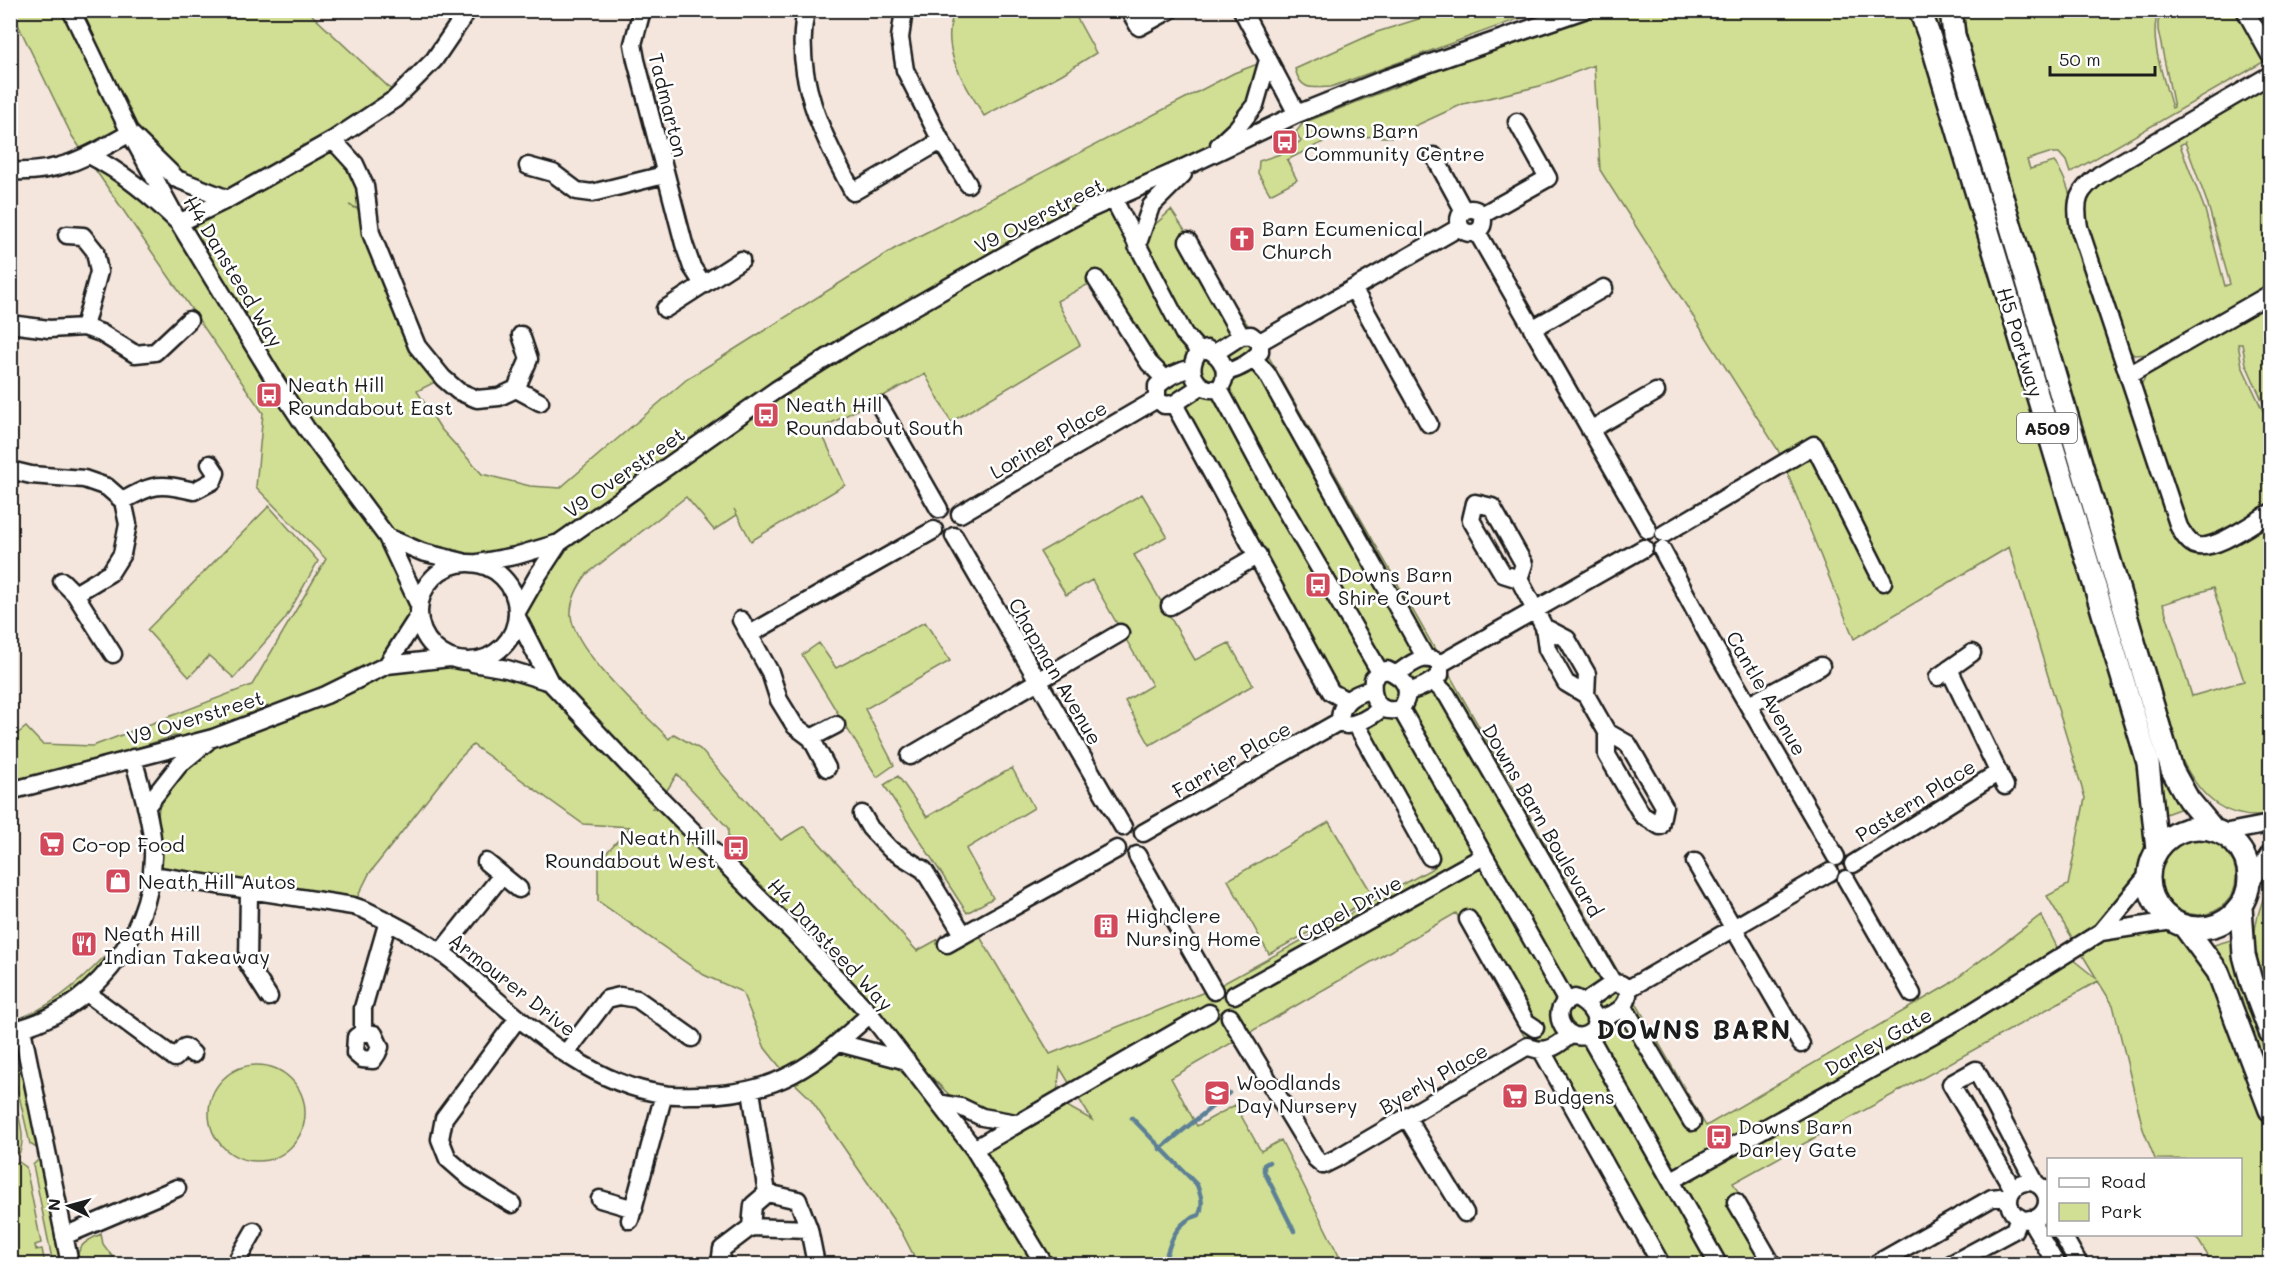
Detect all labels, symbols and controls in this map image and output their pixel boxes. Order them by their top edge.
scale bar [2050,39,2155,77]
text: 50 m [2059,47,2101,71]
street label: Tadmarton [644,50,694,160]
place label: Downs Barn Community Centre [1304,117,1485,166]
bus stop icon: Downs Barn Community Centre [1270,127,1300,157]
street label: V9 Overstreet [970,171,1108,259]
street label: H4 Dansteed Way [178,190,290,352]
place label: Barn Ecumenical Church [1262,215,1423,264]
church icon: Barn Ecumenical Church [1227,224,1257,254]
street label: H5 Portway [1992,284,2050,400]
place label: Neath Hill Roundabout East [288,371,453,420]
bus stop icon: Neath Hill Roundabout East [254,380,284,410]
place label: Neath Hill Roundabout South [786,391,963,440]
street label: Loriner Place [985,394,1111,484]
bus stop icon: Neath Hill Roundabout South [751,400,781,430]
road number: A509 [2017,413,2077,443]
street label: V9 Overstreet [558,421,690,523]
place label: Downs Barn Shire Court [1338,561,1452,610]
bus stop icon: Downs Barn Shire Court [1303,570,1333,600]
street label: Chapman Avenue [1003,593,1109,749]
street label: Cantle Avenue [1721,626,1813,760]
street label: V9 Overstreet [123,684,267,750]
street label: Farrier Place [1167,715,1295,803]
street label: Downs Barn Boulevard [1477,719,1609,921]
street label: Pastern Place [1850,753,1980,847]
place label: Neath Hill Roundabout West [545,824,716,873]
supermarket icon: Co-op Food [37,829,67,859]
place label: Co-op Food [72,831,185,857]
bus stop icon: Neath Hill Roundabout West [721,833,751,863]
shop icon: Neath Hill Autos [103,866,133,896]
place label: Neath Hill Autos [138,868,296,894]
street label: Capel Drive [1292,869,1406,947]
street label: H4 Dansteed Way [763,872,899,1016]
place label: Highclere Nursing Home [1126,902,1261,951]
building icon: Highclere Nursing Home [1091,911,1121,941]
place label: Neath Hill Indian Takeaway [104,920,270,969]
street label: Armourer Drive [444,926,582,1042]
restaurant icon: Neath Hill Indian Takeaway [69,929,99,959]
street label: Darley Gate [1820,1001,1936,1081]
district label: DOWNS BARN [1596,1012,1792,1046]
street label: Byerly Place [1374,1036,1492,1120]
place label: Woodlands Day Nursery [1236,1069,1357,1118]
school or university icon: Woodlands Day Nursery [1202,1078,1232,1108]
supermarket icon: Budgens [1500,1081,1530,1111]
place label: Budgens [1534,1083,1615,1109]
place label: Downs Barn Darley Gate [1738,1113,1857,1162]
bus stop icon: Downs Barn Darley Gate [1704,1122,1734,1152]
legend [2047,1158,2242,1236]
text: Road [2101,1169,2146,1193]
north arrow [39,1176,99,1236]
text: N [43,1198,65,1212]
text: Park [2101,1199,2142,1223]

